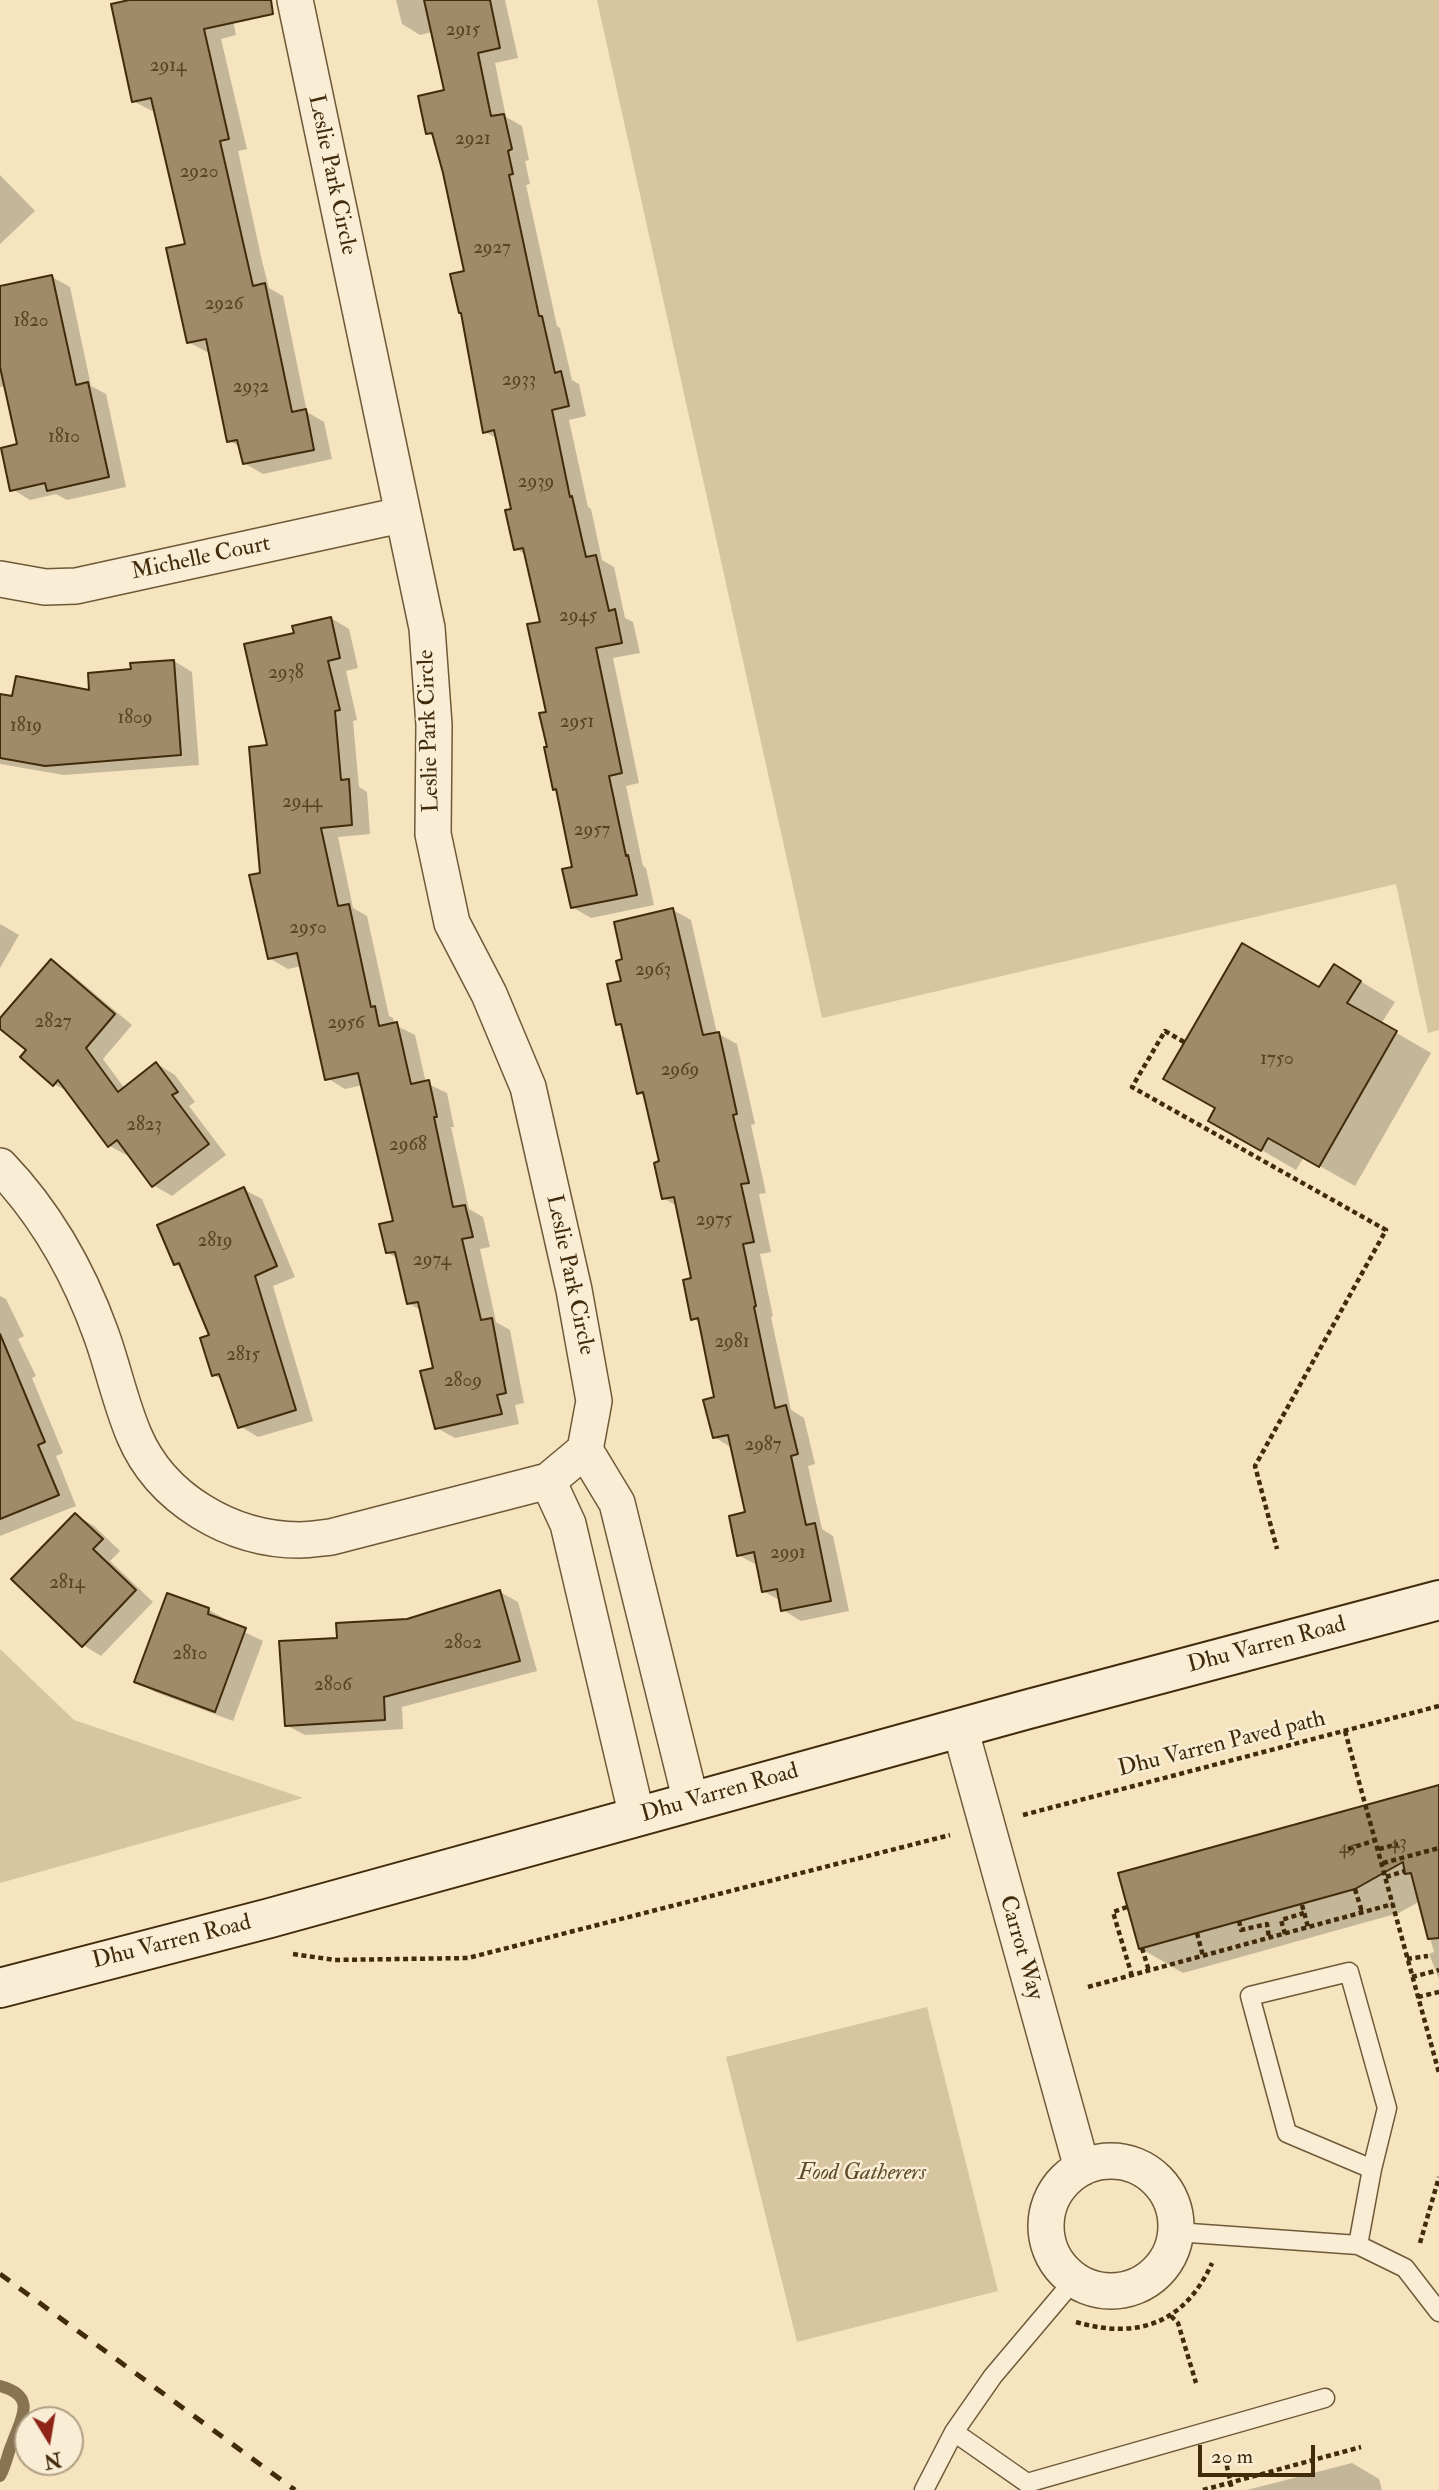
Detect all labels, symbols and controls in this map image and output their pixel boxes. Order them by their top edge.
house number: 2915 [446,20,480,42]
house number: 2914 [150,56,186,78]
street label: Leslie Park Circle [301,92,361,258]
house number: 2921 [455,129,491,151]
house number: 2920 [180,162,218,184]
house number: 2927 [473,238,511,260]
house number: 2926 [205,294,243,316]
house number: 1820 [13,311,49,333]
house number: 2933 [502,370,536,392]
house number: 2932 [233,377,269,399]
house number: 1810 [48,427,80,449]
house number: 2939 [518,472,554,494]
street label: Michelle Court [129,531,273,587]
house number: 2945 [559,606,597,628]
street label: Leslie Park Circle [413,649,447,813]
house number: 2938 [268,663,304,685]
house number: 1809 [117,708,153,730]
house number: 2951 [560,712,594,734]
house number: 1819 [10,716,42,738]
house number: 2944 [282,792,322,814]
house number: 2957 [574,820,610,842]
house number: 2950 [289,918,327,940]
house number: 2963 [635,960,671,982]
house number: 2827 [35,1012,71,1034]
house number: 2956 [327,1013,365,1035]
house number: 1750 [1260,1049,1294,1071]
house number: 2969 [661,1060,699,1082]
house number: 2823 [126,1115,162,1137]
house number: 2968 [389,1135,427,1157]
street label: Leslie Park Circle [539,1192,599,1358]
house number: 2975 [696,1210,732,1232]
house number: 2819 [198,1231,232,1253]
house number: 2974 [413,1250,451,1272]
house number: 2981 [714,1332,750,1354]
house number: 2815 [226,1345,260,1367]
house number: 2809 [444,1371,482,1393]
house number: 2987 [745,1435,781,1457]
house number: 2991 [770,1543,806,1565]
house number: 2814 [49,1573,85,1595]
street label: Dhu Varren Road [1185,1612,1349,1680]
house number: 2802 [444,1633,482,1655]
house number: 2810 [173,1644,207,1666]
house number: 2806 [314,1675,352,1697]
street label: Dhu Varren Paved path [1116,1706,1328,1784]
street label: Dhu Varren Road [638,1758,802,1830]
house number: 43 [1389,1833,1407,1855]
house number: 45 [1339,1838,1357,1860]
street label: Carrot Way [992,1893,1048,2003]
street label: Dhu Varren Road [90,1910,254,1976]
park label: Food Gatherers [798,2160,926,2188]
north arrow [14,2406,84,2476]
scale bar [1201,2430,1318,2474]
text: 20 m [1211,2443,1253,2470]
text: N [42,2446,63,2473]

